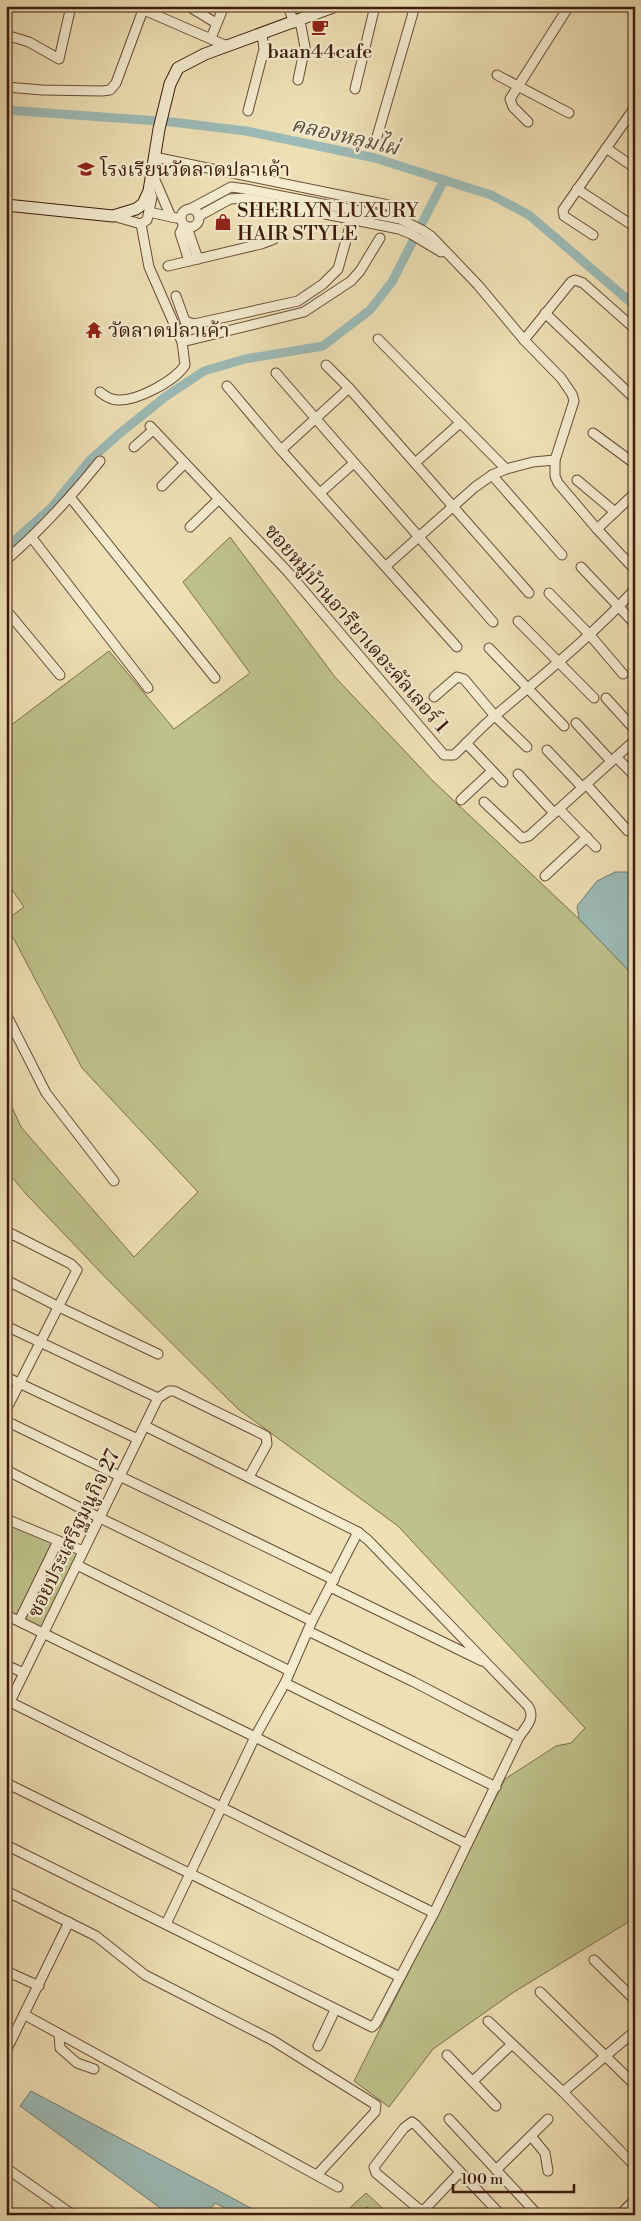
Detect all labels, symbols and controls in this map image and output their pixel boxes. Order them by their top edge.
cafe icon: baan44cafe [310,17,330,37]
place label: baan44cafe [268,40,372,65]
water label: คลองหลุมไผ่ [289,109,404,163]
place label: โรงเรียนวัดลาดปลาเค้า [99,155,290,183]
school or university icon: โรงเรียนวัดลาดปลาเค้า [76,159,96,179]
place label: SHERLYN LUXURY HAIR STYLE [237,199,420,247]
shop icon: SHERLYN LUXURY HAIR STYLE [213,212,233,232]
place label: วัดลาดปลาเค้า [108,319,230,344]
temple icon: วัดลาดปลาเค้า [84,320,104,340]
street label: ซอยหมู่บ้านอารียาเดอะคัลเลอร์ 1 [258,519,454,739]
street label: ซอยประเสริฐมนูกิจ 27 [23,1445,126,1622]
scale bar [453,2161,575,2193]
text: 100 m [461,2170,503,2189]

